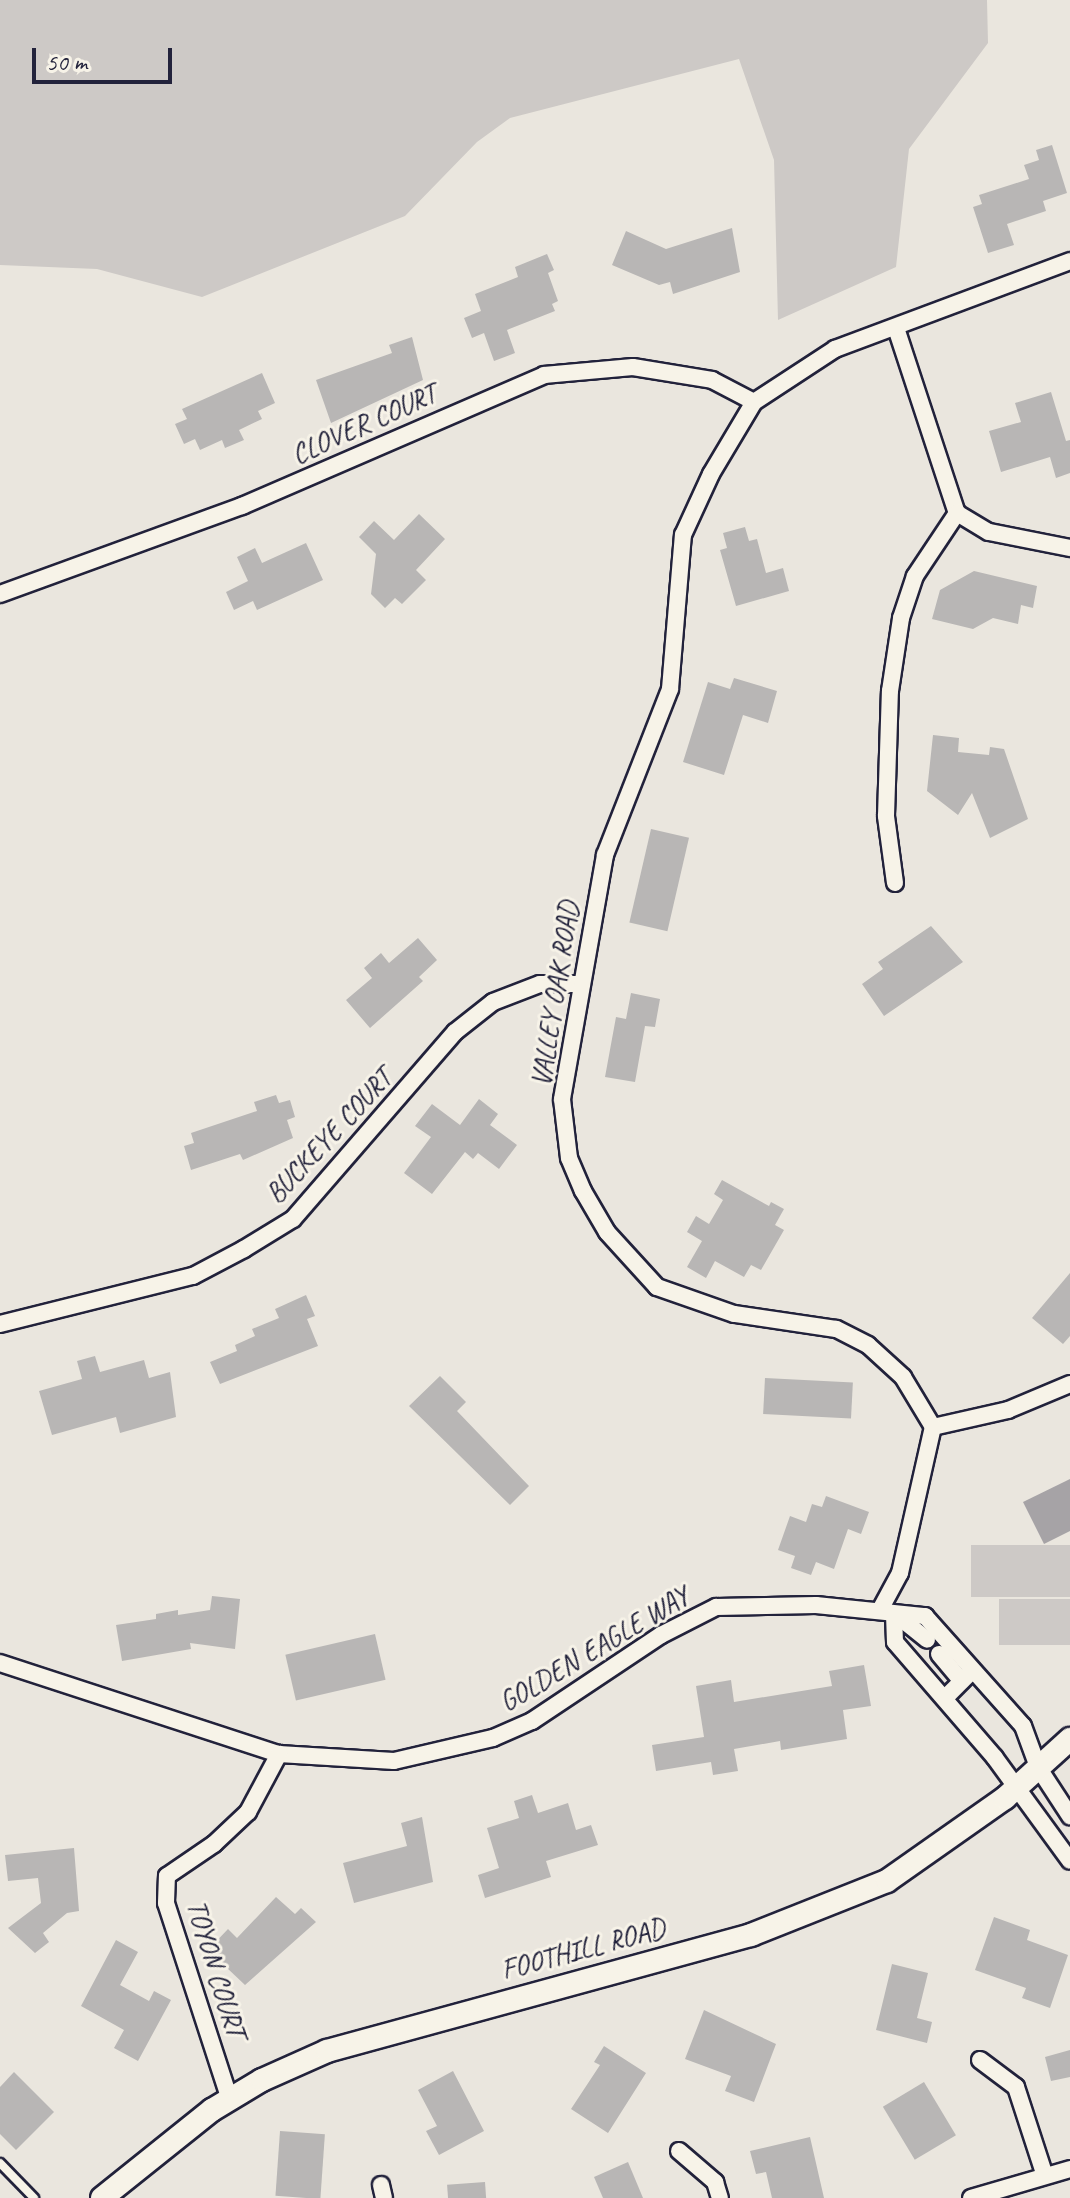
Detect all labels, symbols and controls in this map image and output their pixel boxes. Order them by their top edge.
scale bar [36,32,176,82]
text: 50 m [46,47,87,77]
street label: CLOVER COURT [286,377,442,471]
street label: VALLEY OAK ROAD [524,898,586,1090]
street label: BUCKEYE COURT [258,1062,400,1210]
street label: GOLDEN EAGLE WAY [493,1579,695,1719]
street label: TOYON COURT [179,1896,253,2042]
street label: FOOTHILL ROAD [497,1911,669,1987]

